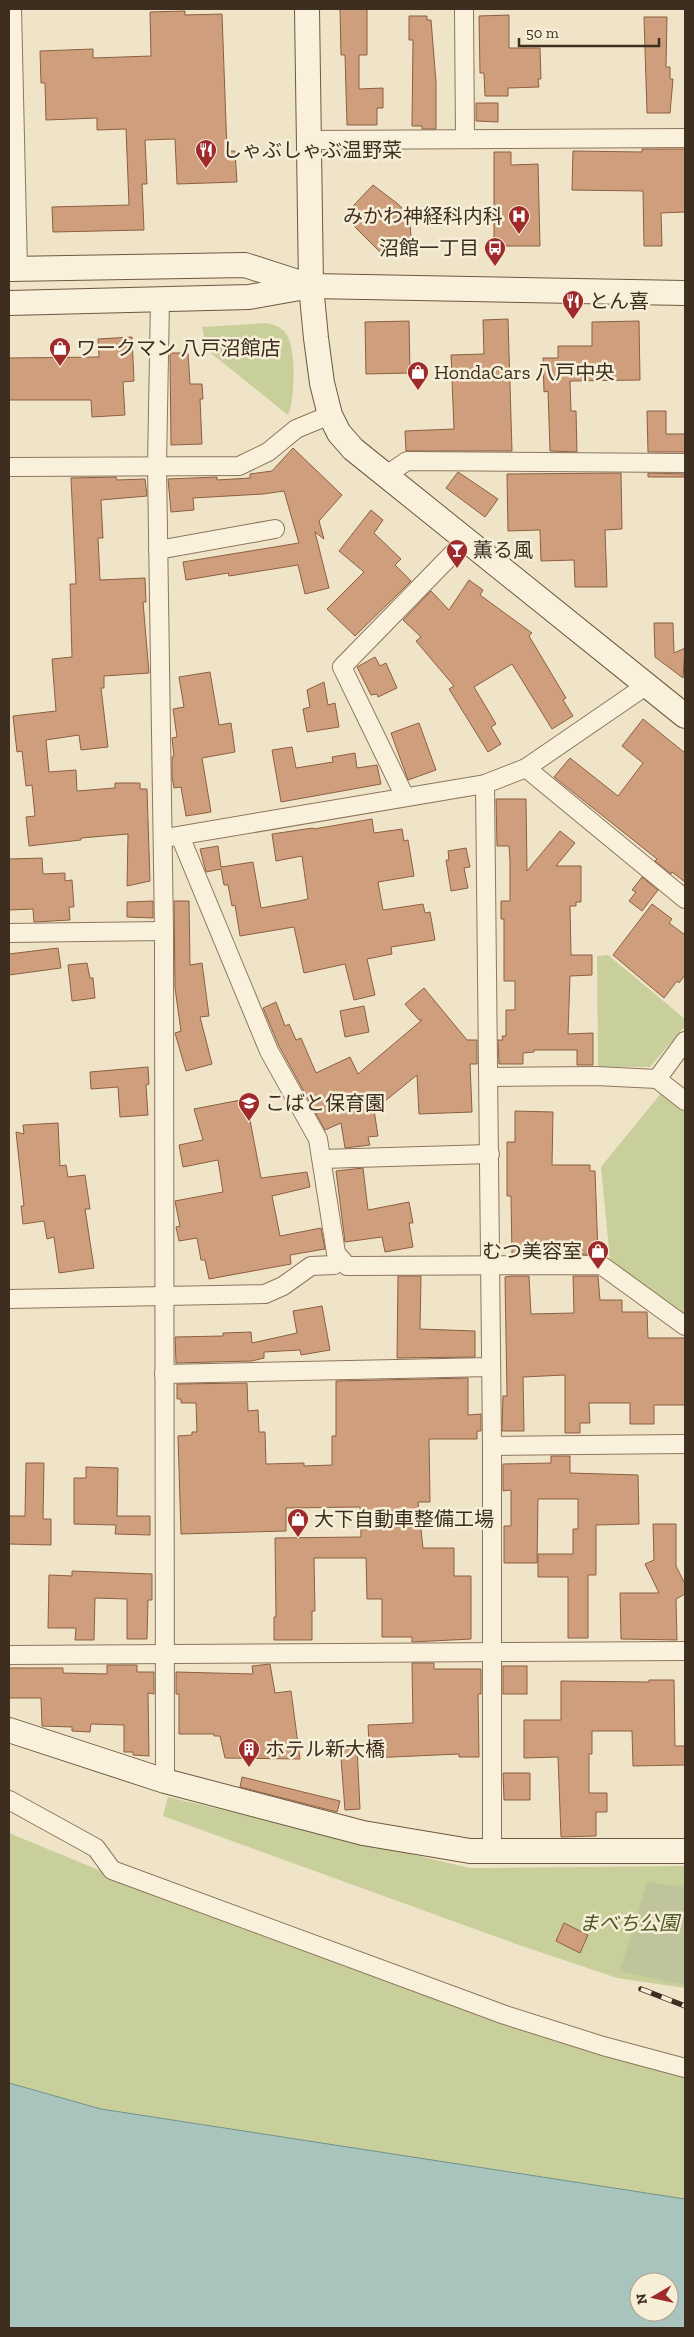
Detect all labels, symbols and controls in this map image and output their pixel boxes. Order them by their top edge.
scale bar [519,15,659,47]
text: 50 m [526,24,559,42]
restaurant icon: しゃぶしゃぶ温野菜 [194,138,218,169]
place label: しゃぶしゃぶ温野菜 [222,138,402,162]
place label: みかわ神経科内科 [343,204,503,228]
hospital icon: みかわ神経科内科 [507,204,531,235]
place label: 沼館一丁目 [379,236,479,260]
bus stop icon: 沼館一丁目 [483,236,507,267]
restaurant icon: とん喜 [561,289,585,320]
place label: とん喜 [589,289,649,313]
shop icon: ワークマン 八戸沼館店 [48,336,72,367]
place label: ワークマン 八戸沼館店 [76,336,281,360]
shop icon: HondaCars 八戸中央 [406,360,430,391]
place label: HondaCars 八戸中央 [434,360,615,384]
bar icon: 薫る風 [445,538,469,569]
place label: 薫る風 [473,538,533,562]
school or university icon: こばと保育園 [237,1091,261,1122]
place label: こばと保育園 [265,1091,385,1115]
place label: むつ美容室 [482,1239,582,1263]
shop icon: むつ美容室 [586,1239,610,1270]
shop icon: 大下自動車整備工場 [286,1507,310,1538]
place label: 大下自動車整備工場 [314,1507,494,1531]
building icon: ホテル新大橋 [237,1737,261,1768]
place label: ホテル新大橋 [265,1737,385,1761]
park label: まべち公園 [579,1911,682,1935]
north arrow [629,2272,679,2322]
text: N [632,2292,651,2306]

